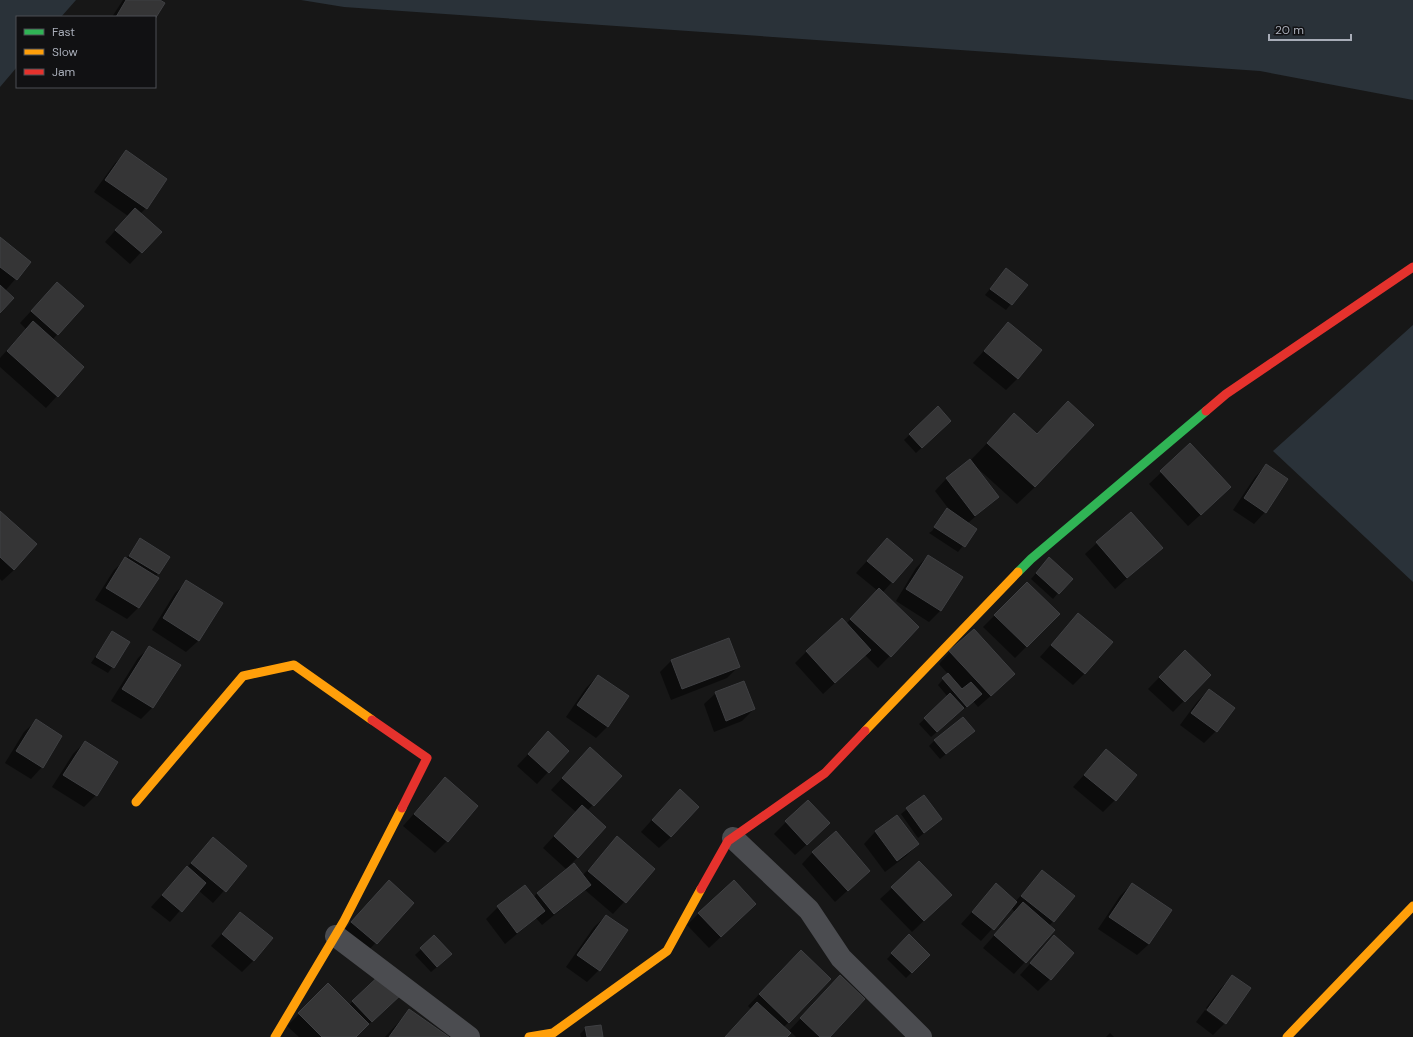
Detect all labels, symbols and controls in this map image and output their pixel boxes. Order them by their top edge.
legend [16,16,156,88]
scale bar [1269,16,1351,42]
text: 20 m [1275,22,1304,38]
text: Fast [52,24,75,40]
text: Slow [52,44,78,60]
text: Jam [52,64,75,80]

